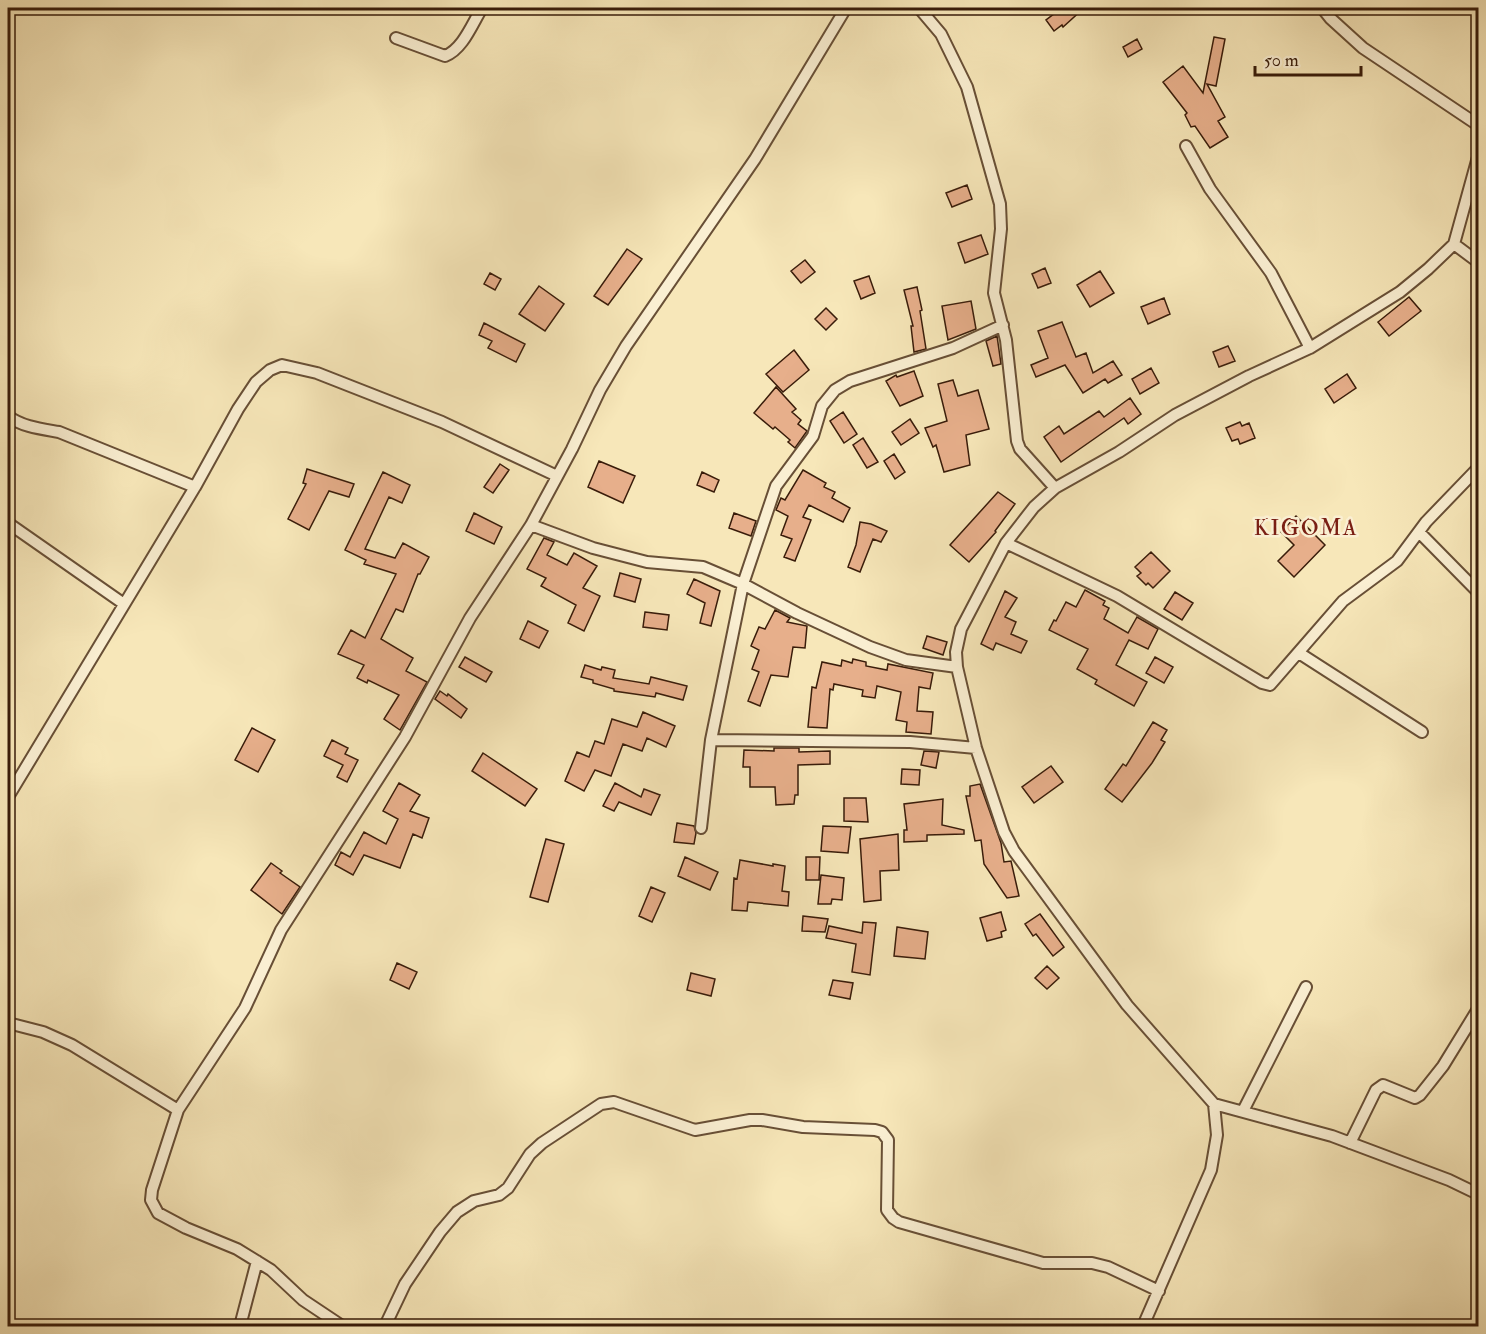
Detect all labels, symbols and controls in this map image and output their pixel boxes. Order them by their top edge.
scale bar [1255,39,1362,77]
text: 50 m [1264,49,1299,72]
district label: KIGOMA [1254,514,1358,542]

